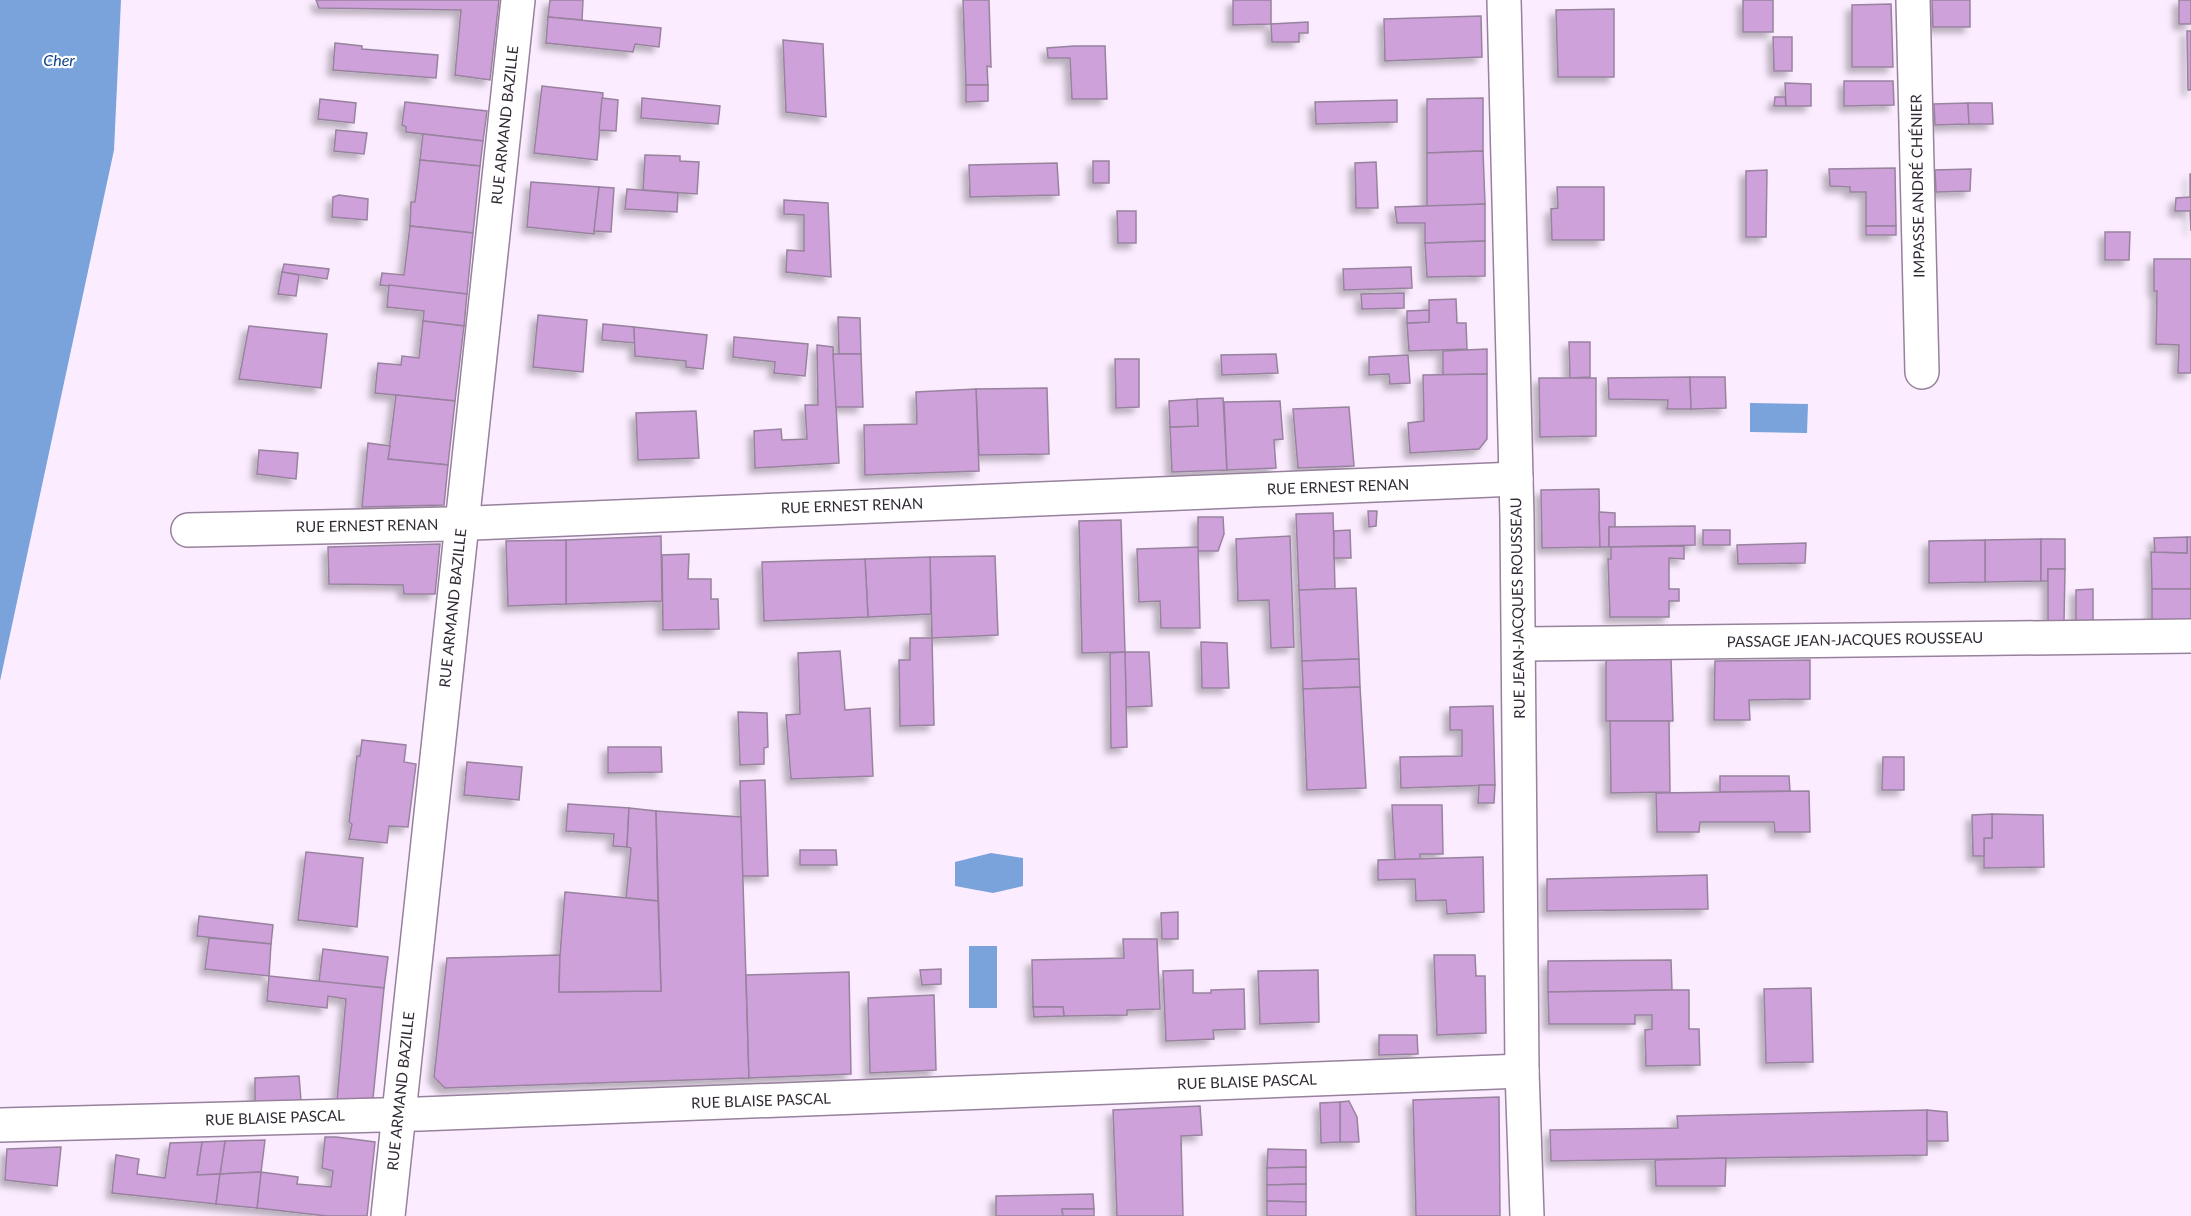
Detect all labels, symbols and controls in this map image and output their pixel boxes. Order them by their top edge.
street label: RUE ARMAND BAZILLE [487,45,521,205]
water label: Cher [43,50,75,69]
street label: IMPASSE ANDRÉ CHÉNIER [1906,93,1928,278]
street label: RUE ERNEST RENAN [1266,475,1410,497]
street label: RUE ERNEST RENAN [780,494,924,516]
street label: RUE JEAN-JACQUES ROUSSEAU [1506,497,1528,719]
street label: RUE ERNEST RENAN [296,515,438,535]
street label: RUE ARMAND BAZILLE [435,528,469,688]
street label: PASSAGE JEAN-JACQUES ROUSSEAU [1727,628,1983,650]
street label: RUE ARMAND BAZILLE [383,1011,417,1171]
street label: RUE BLAISE PASCAL [1177,1070,1317,1092]
street label: RUE BLAISE PASCAL [691,1089,831,1111]
street label: RUE BLAISE PASCAL [205,1106,345,1128]

